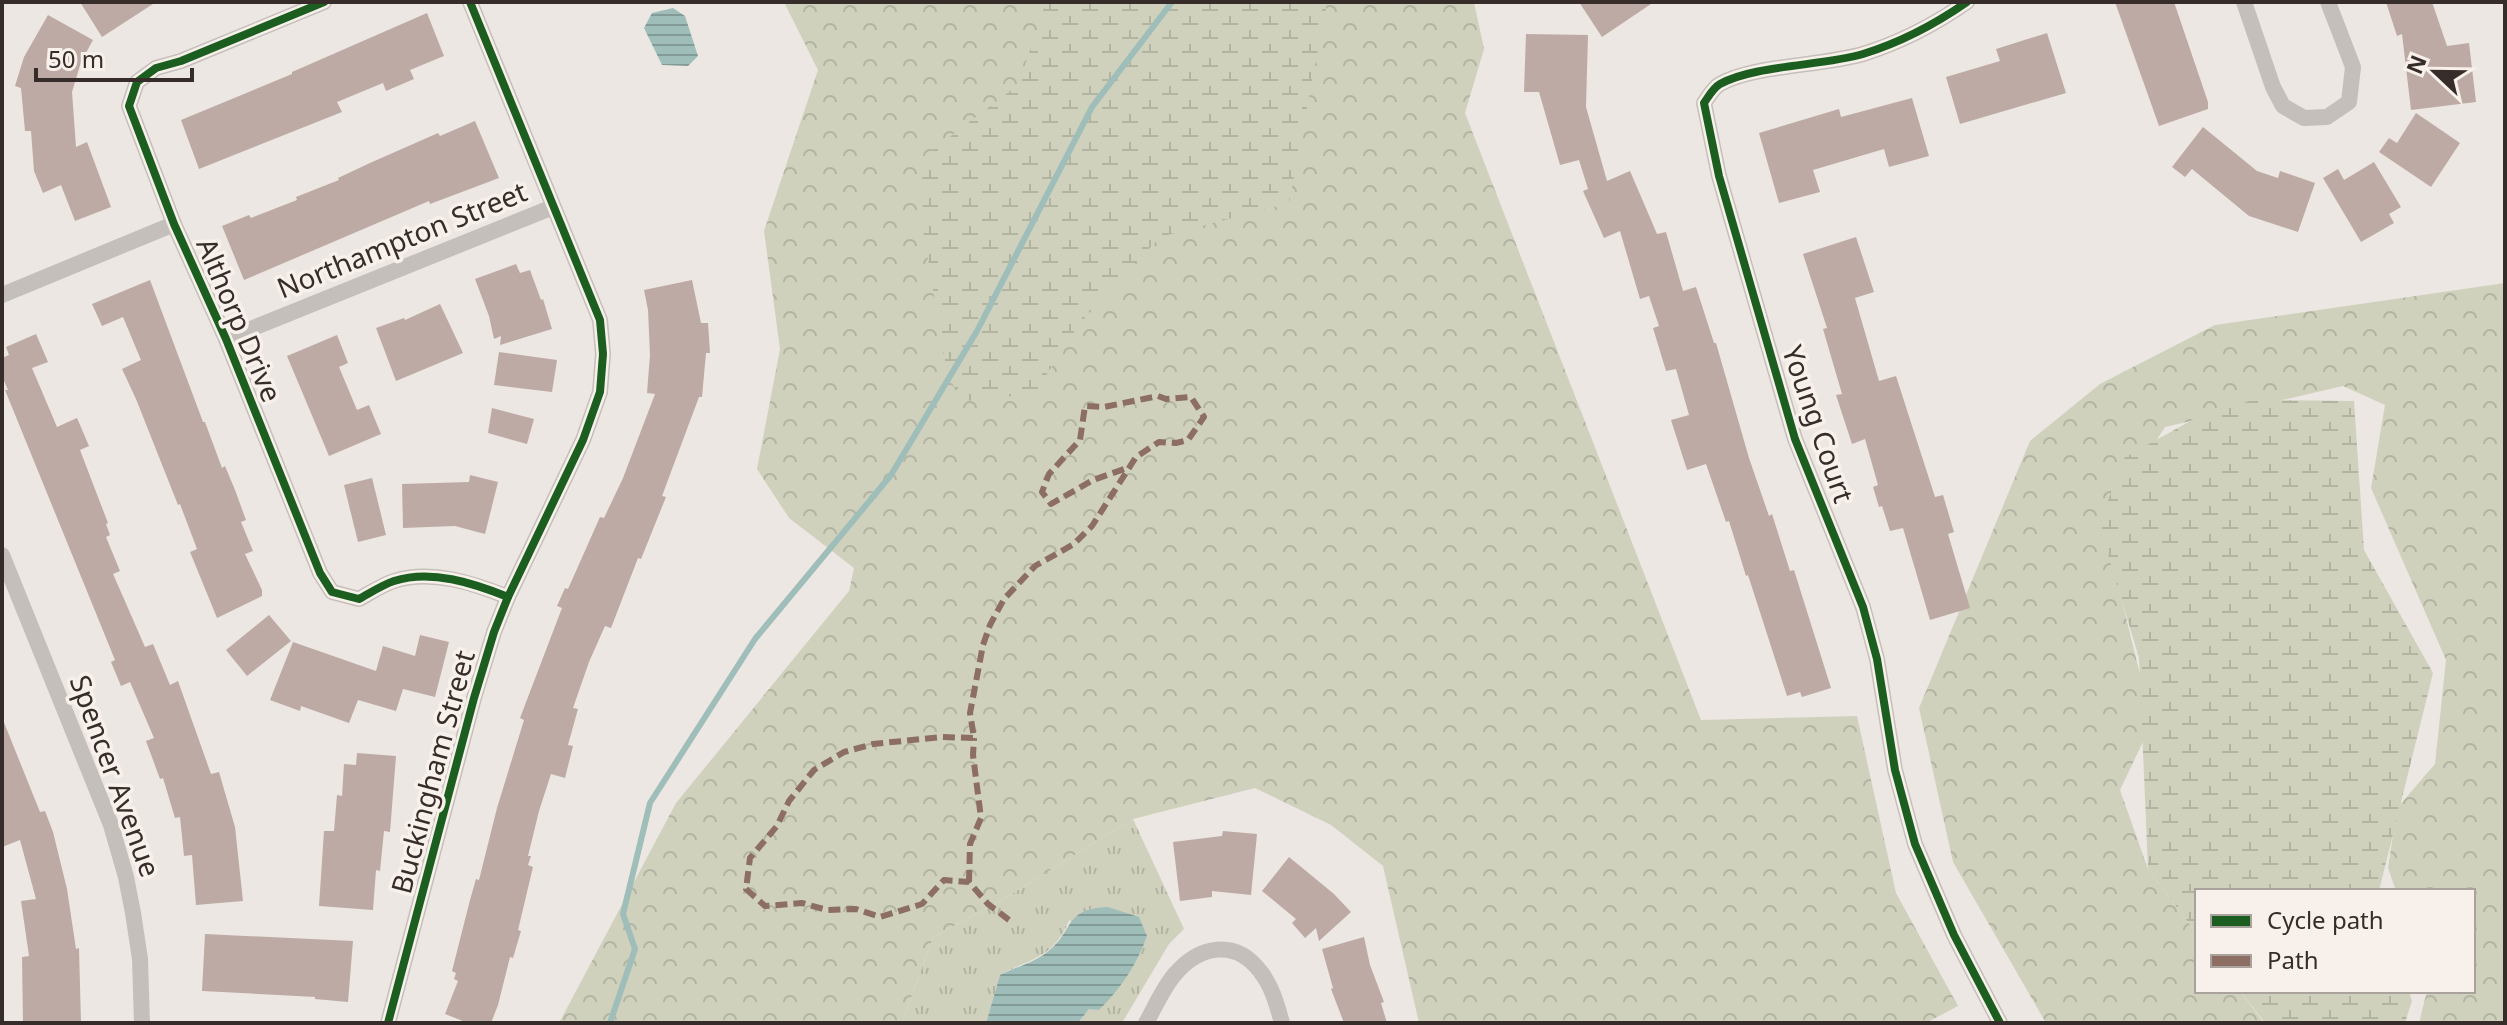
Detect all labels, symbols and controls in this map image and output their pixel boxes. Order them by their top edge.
scale bar [36,32,192,82]
north arrow [2395,32,2475,112]
text: 50 m [48,42,104,75]
text: N [2398,50,2433,78]
street label: Northampton Street [271,172,532,307]
street label: Althorp Drive [188,232,292,407]
street label: Young Court [1774,340,1864,507]
street label: Buckingham Street [381,646,483,898]
street label: Spencer Avenue [62,670,170,882]
legend [2195,889,2475,993]
text: Cycle path [2267,903,2384,936]
text: Path [2267,943,2318,976]

